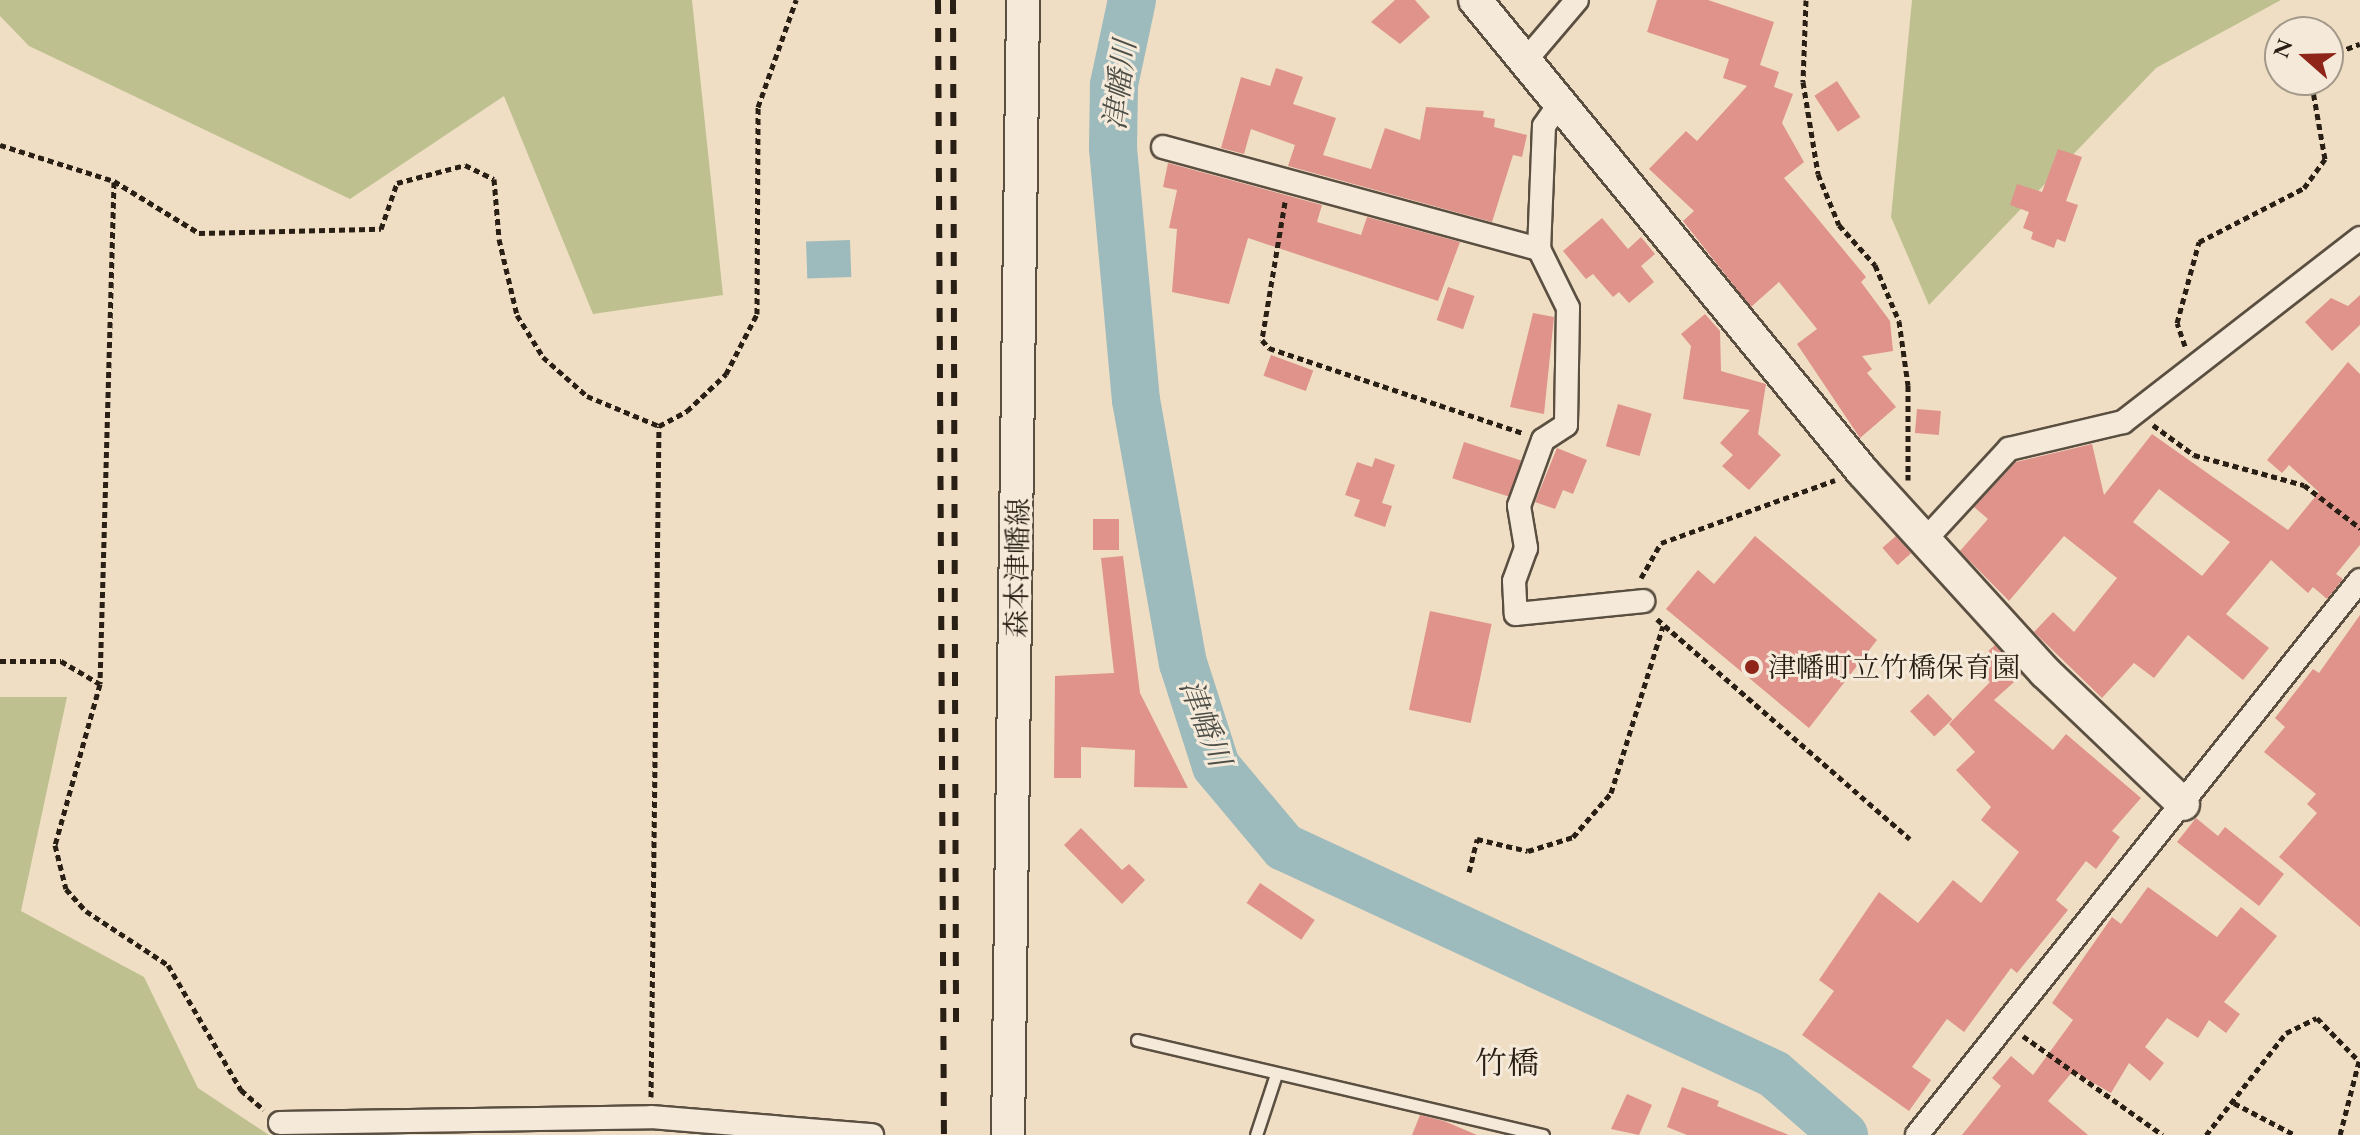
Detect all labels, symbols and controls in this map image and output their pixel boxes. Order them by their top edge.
north arrow [2264,16,2344,96]
text: N [2266,35,2300,62]
water label: 津幡川 [1097,38,1143,132]
street label: 森本津幡線 [999,498,1035,638]
place label: 津幡町立竹橋保育園 [1768,650,2020,684]
marker: 津幡町立竹橋保育園 [1743,658,1761,676]
water label: 津幡川 [1172,675,1238,771]
district label: 竹橋 [1475,1044,1539,1082]

